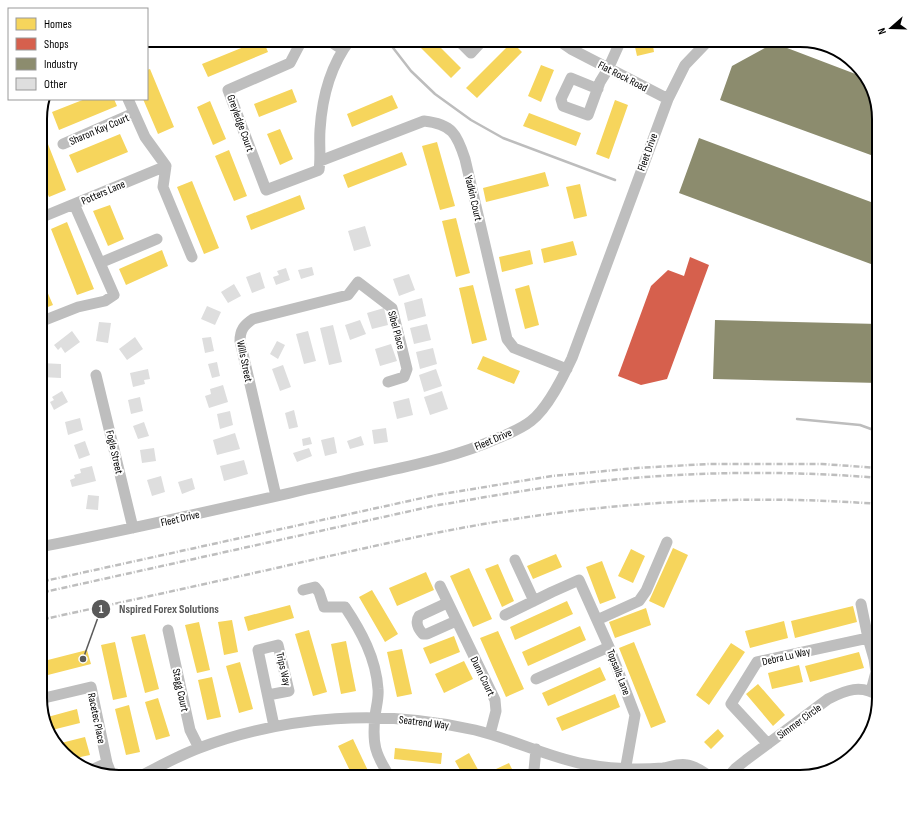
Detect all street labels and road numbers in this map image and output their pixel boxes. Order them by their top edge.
street label: Flat Rock Road [596,58,650,95]
street label: Greyledge Court [224,93,257,154]
street label: Sharon Kay Court [67,111,132,148]
street label: Fleet Drive [635,131,660,173]
street label: Yadkin Court [462,174,485,223]
street label: Potters Lane [79,177,127,208]
street label: Sibel Place [385,309,408,351]
street label: Wills Street [234,339,255,384]
street label: Fleet Drive [473,426,514,453]
street label: Fogle Street [103,429,126,476]
street label: Fleet Drive [159,508,201,529]
street label: Debra Lu Way [761,644,812,668]
street label: Topsails Lane [604,647,633,697]
street label: Trips Way [273,651,294,688]
street label: Dunn Court [467,654,498,699]
street label: Stagg Court [170,667,192,714]
street label: Racetec Place [85,692,108,745]
street label: Simmer Circle [775,701,824,742]
street label: Seatrend Way [398,713,451,732]

